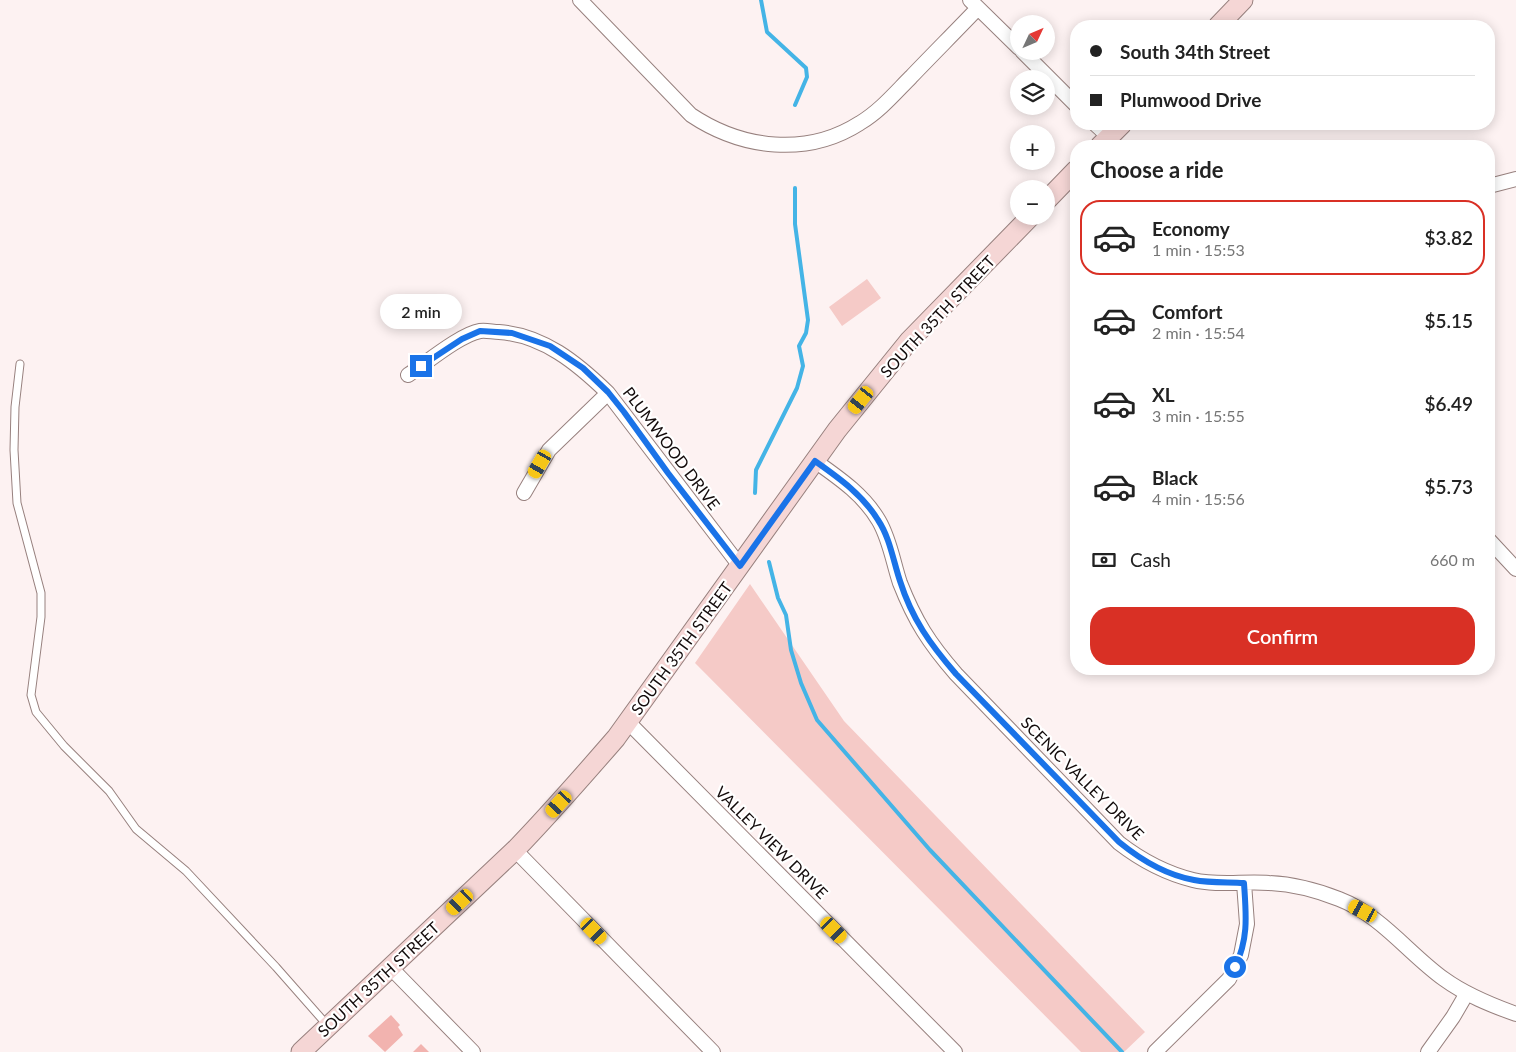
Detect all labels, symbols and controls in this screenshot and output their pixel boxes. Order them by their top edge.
north arrow [1010,15,1055,60]
map controls [1010,15,1055,225]
text: South 34th Street [1120,40,1270,63]
button: layers [1010,70,1055,115]
text: Plumwood Drive [1120,88,1261,111]
button: + [1010,125,1055,170]
text: Choose a ride [1090,156,1224,183]
button: − [1010,180,1055,225]
icon: car [1092,215,1137,260]
text: Economy [1152,217,1230,240]
text: $3.82 [1424,226,1473,249]
text: 1 min · 15:53 [1152,240,1245,259]
street label: SOUTH 35TH STREET [876,251,999,381]
callout: 2 min [380,294,462,328]
icon: car [1092,298,1137,343]
text: Comfort [1152,300,1223,323]
text: 2 min [401,302,441,321]
text: $5.15 [1424,309,1473,332]
text: 2 min · 15:54 [1152,323,1245,342]
route end [410,355,432,377]
icon: car [1092,381,1137,426]
street label: PLUMWOOD DRIVE [620,383,724,513]
text: XL [1152,383,1175,406]
car [845,384,876,416]
text: $6.49 [1424,392,1473,415]
text: 3 min · 15:55 [1152,406,1245,425]
car [526,447,553,481]
icon: car [1092,464,1137,509]
text: Black [1152,466,1198,489]
text: $5.73 [1424,475,1473,498]
text: 4 min · 15:56 [1152,489,1245,508]
icon: cash [1090,546,1118,574]
text: Cash [1130,548,1171,571]
text: 660 m [1430,550,1475,569]
street label: SOUTH 35TH STREET [626,577,736,718]
button: Confirm [1090,607,1475,665]
street label: SCENIC VALLEY DRIVE [1018,713,1148,843]
street label: VALLEY VIEW DRIVE [712,782,832,902]
car [543,788,574,820]
car [443,886,476,918]
car [1346,897,1379,925]
car [818,914,849,946]
car [578,915,609,947]
street label: SOUTH 35TH STREET [313,917,443,1040]
route start [1224,956,1246,978]

